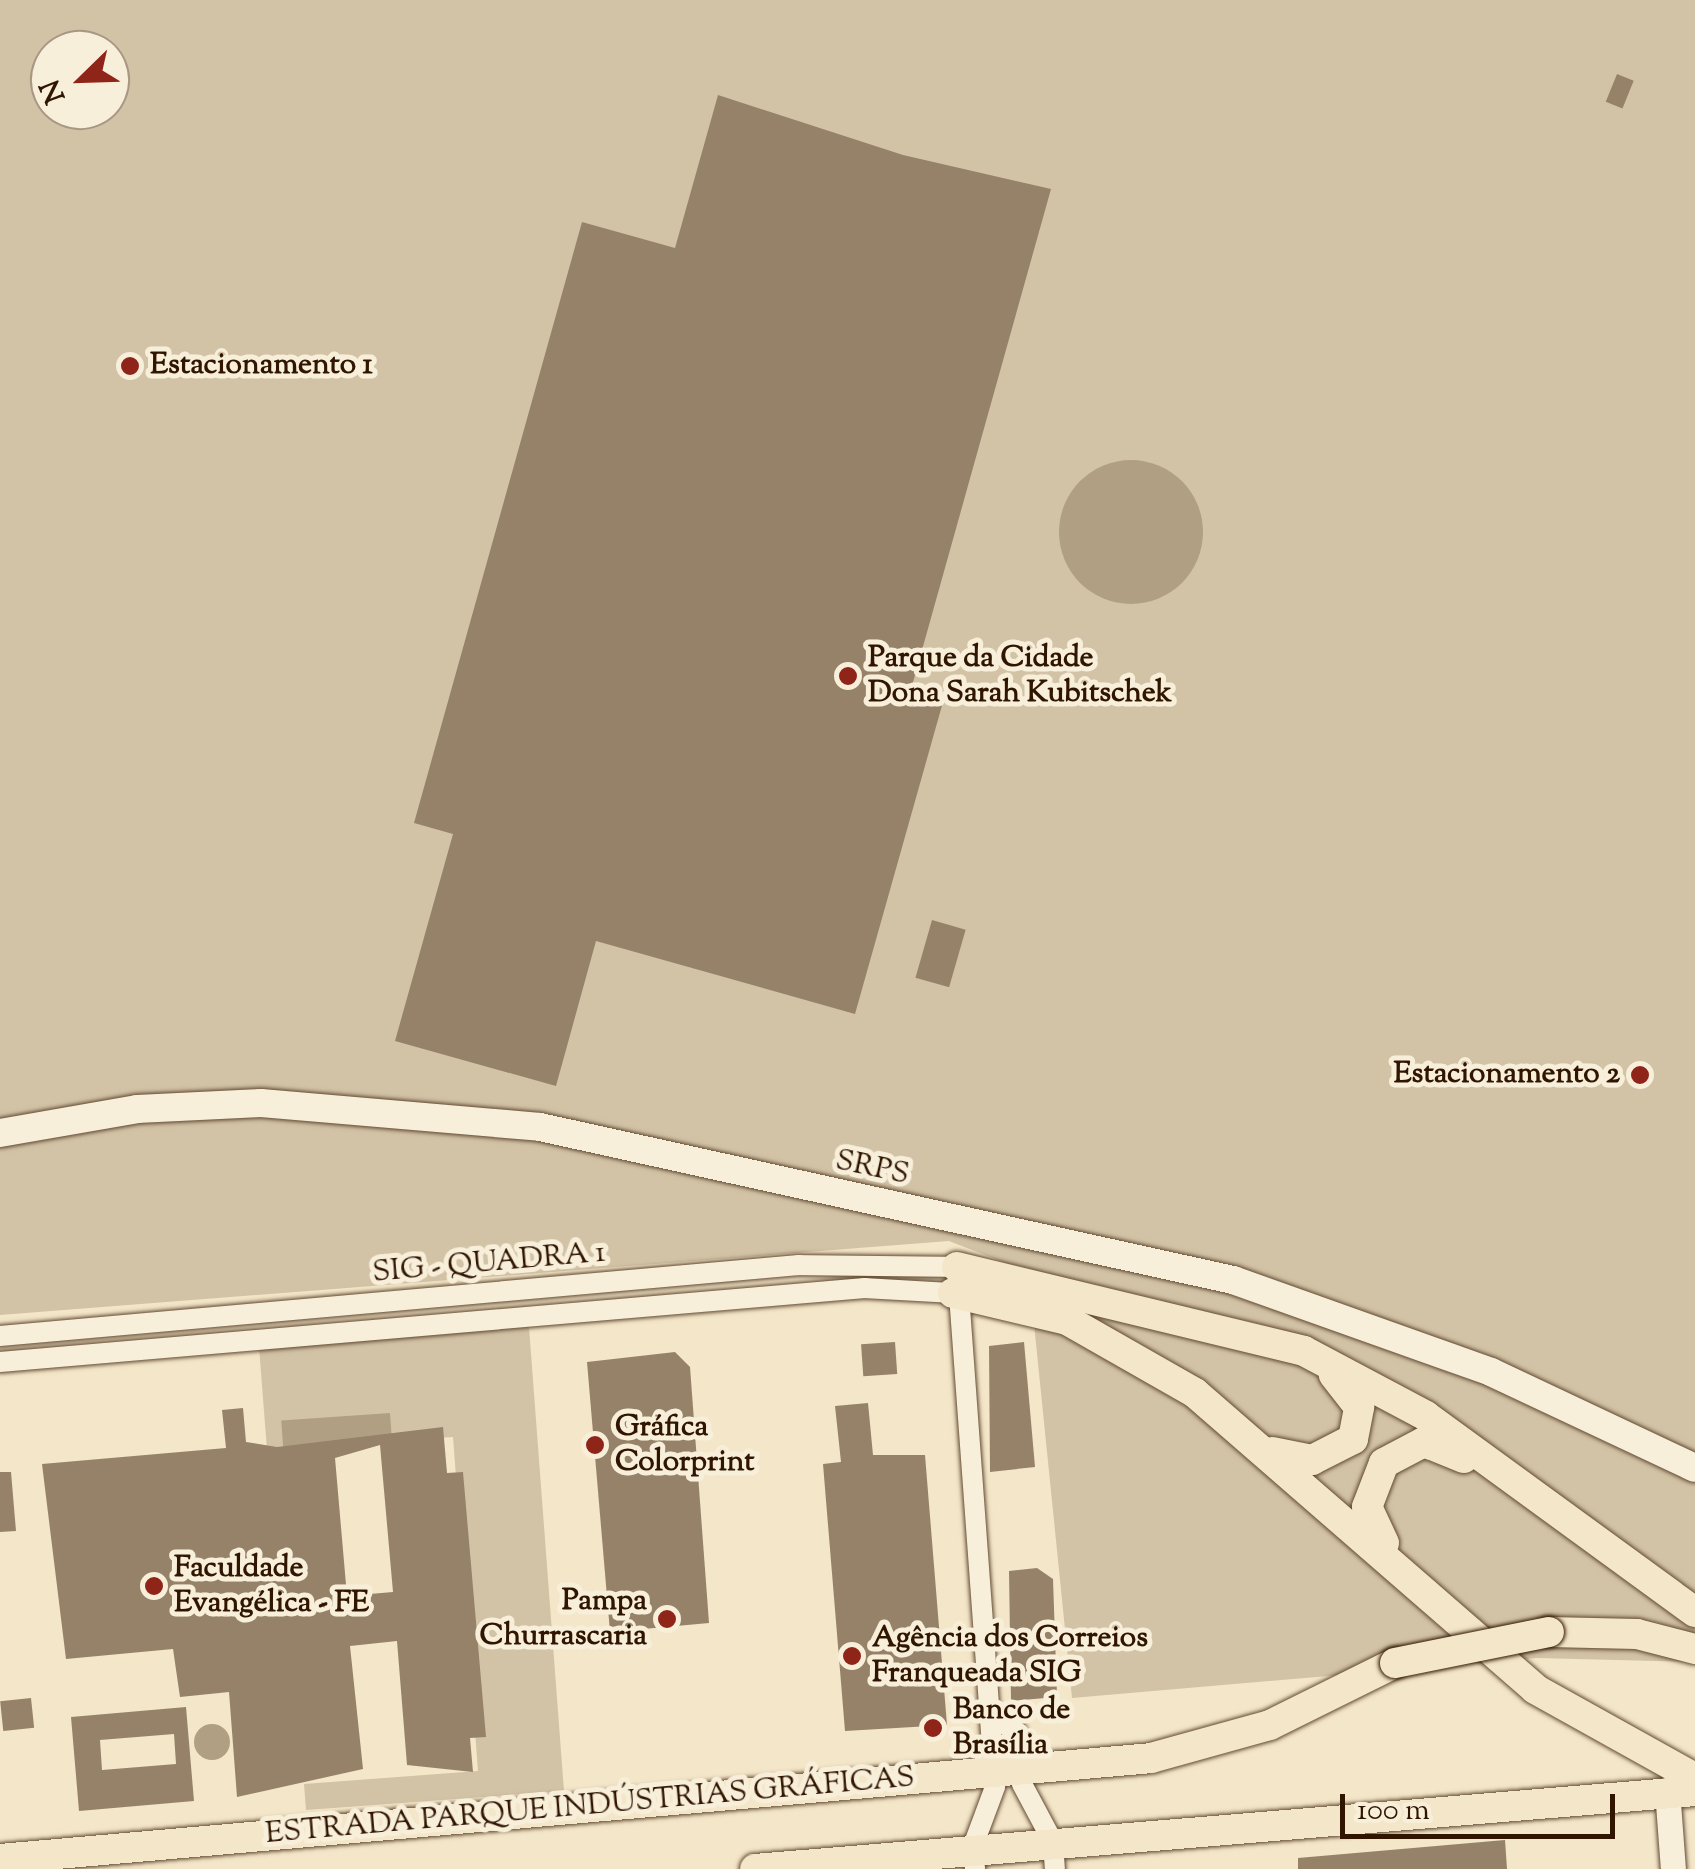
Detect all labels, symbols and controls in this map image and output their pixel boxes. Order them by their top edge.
north arrow [30,30,130,130]
text: N [31,73,77,109]
place label: Estacionamento 1 [150,348,373,384]
marker: Estacionamento 1 [119,355,141,377]
place label: Parque da Cidade Dona Sarah Kubitschek [868,641,1172,712]
marker: Parque da Cidade Dona Sarah Kubitschek [837,665,859,687]
place label: Estacionamento 2 [1394,1057,1620,1093]
marker: Estacionamento 2 [1629,1064,1651,1086]
street label: SRPS [832,1144,912,1194]
street label: SIG - QUADRA 1 [371,1236,607,1292]
place label: Gráfica Colorprint [615,1410,754,1480]
marker: Gráfica Colorprint [584,1434,606,1456]
place label: Faculdade Evangélica - FE [174,1551,369,1622]
marker: Faculdade Evangélica - FE [143,1575,165,1597]
place label: Pampa Churrascaria [480,1584,647,1654]
marker: Pampa Churrascaria [656,1608,678,1630]
place label: Agência dos Correios Franqueada SIG [872,1621,1148,1692]
marker: Agência dos Correios Franqueada SIG [841,1645,863,1667]
place label: Banco de Brasília [953,1693,1070,1764]
marker: Banco de Brasília [922,1717,944,1739]
street label: ESTRADA PARQUE INDÚSTRIAS GRÁFICAS [264,1761,916,1853]
scale bar [1345,1774,1620,1836]
text: 100 m [1357,1790,1430,1833]

